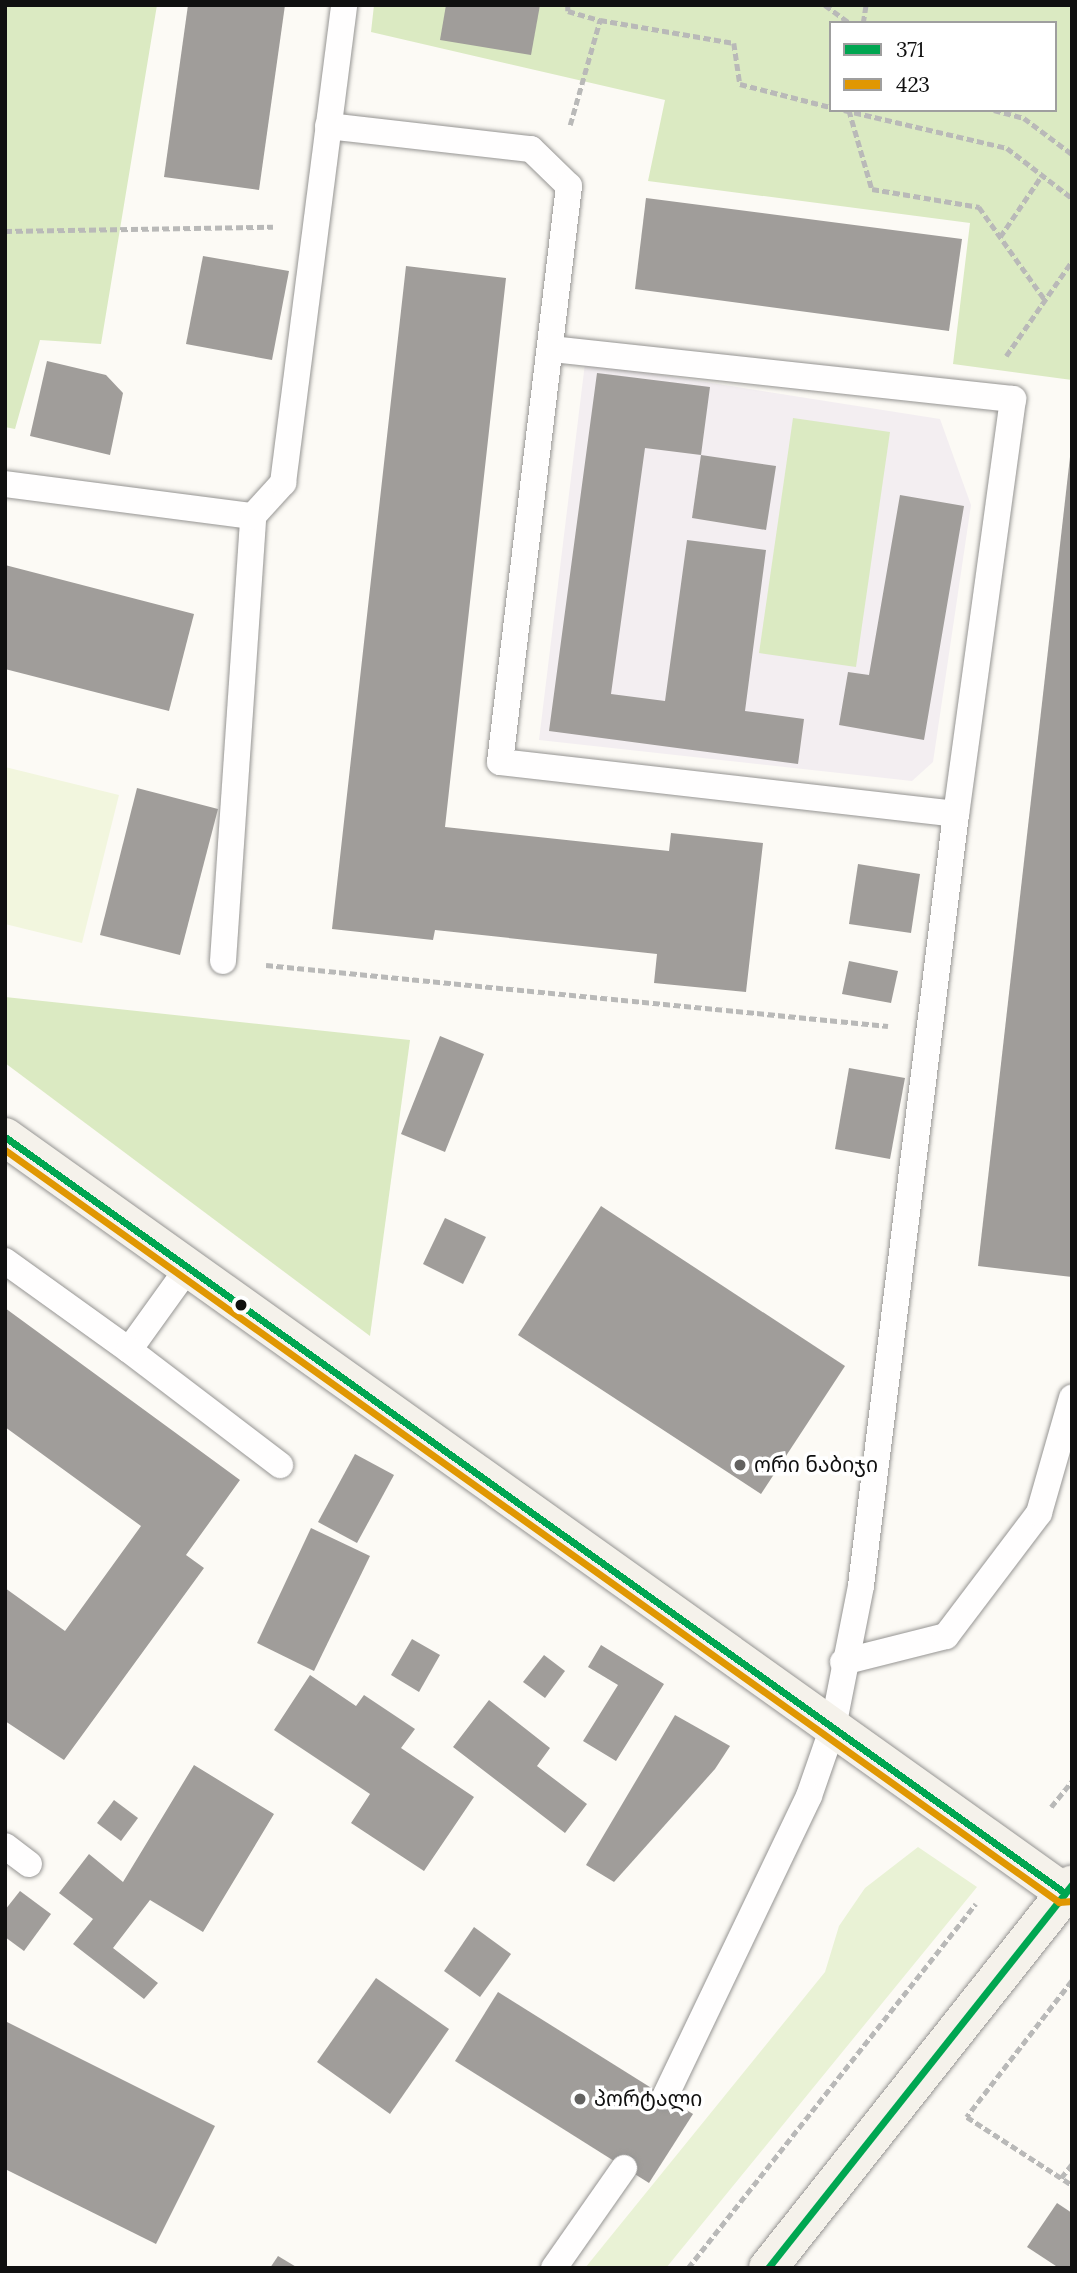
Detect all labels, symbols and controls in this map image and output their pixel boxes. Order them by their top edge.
legend [828,21,1056,112]
text: 371 [896,36,925,63]
text: 423 [896,71,930,98]
unlabelled marker [234,1298,248,1312]
place label: ორი ნაბიჯი [754,1452,878,1478]
marker: ორი ნაბიჯი [732,1457,748,1473]
place label: პორტალი [594,2086,702,2112]
marker: პორტალი [572,2091,588,2107]

